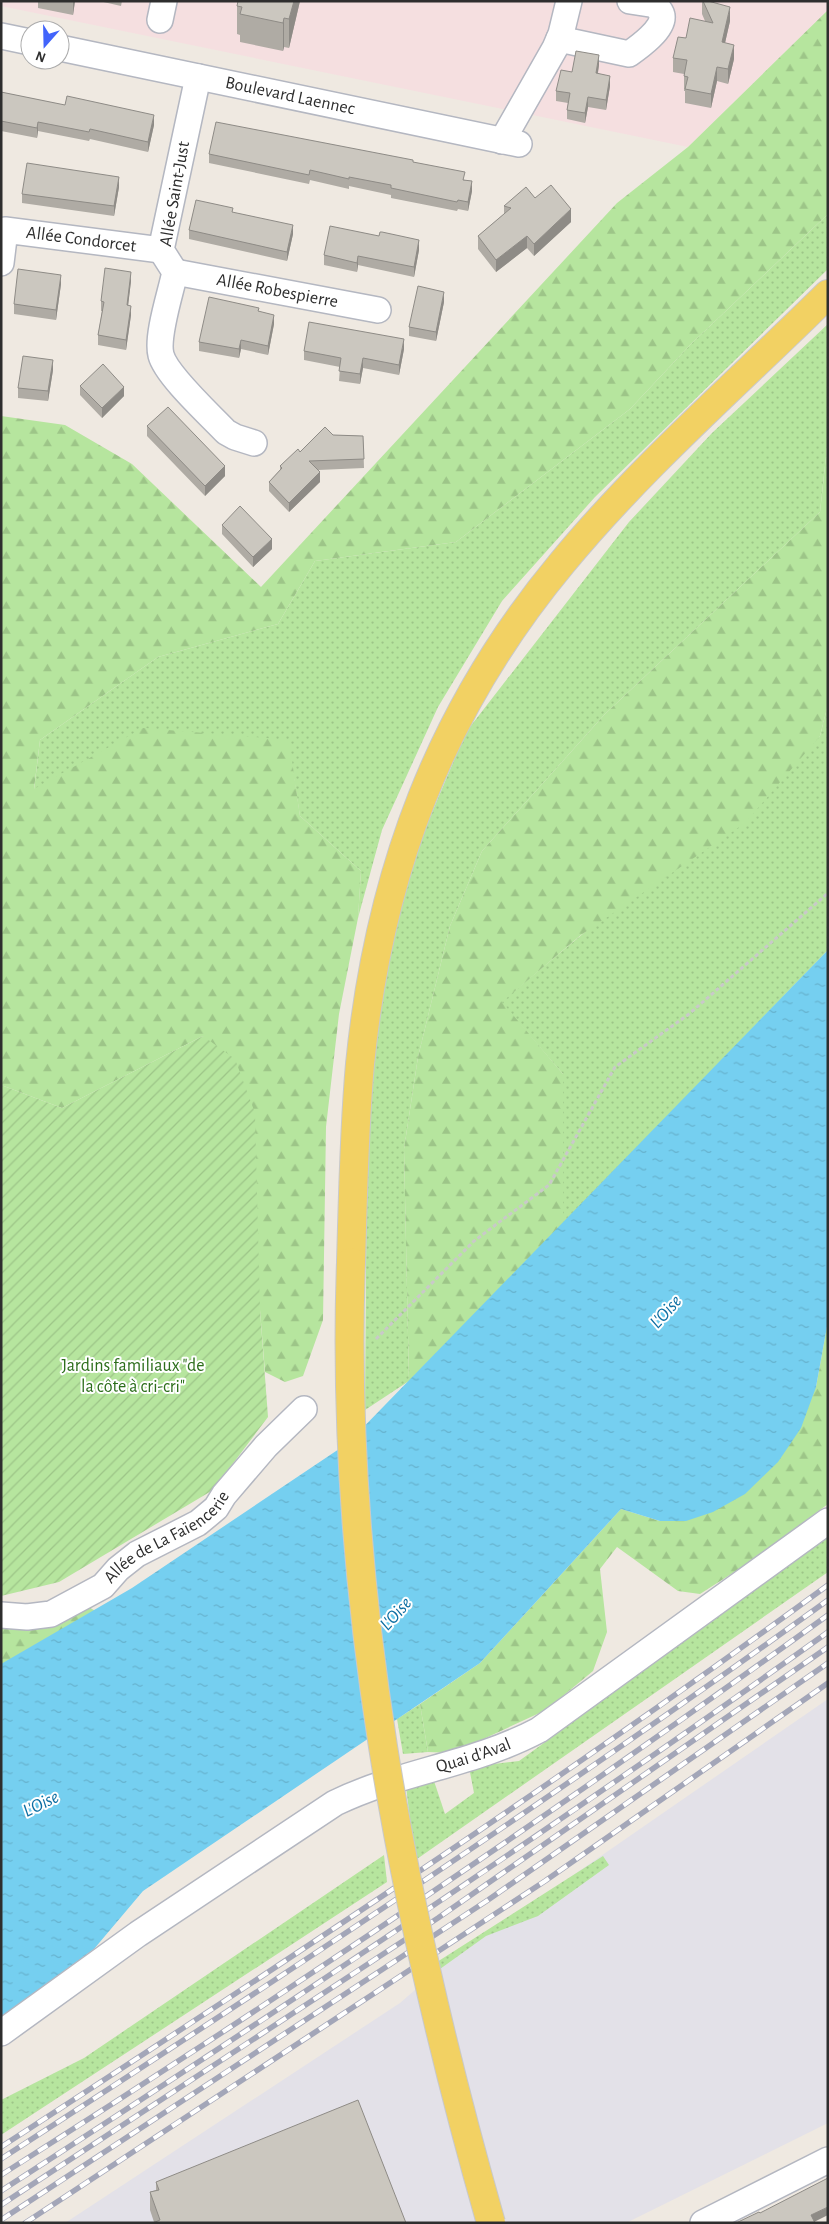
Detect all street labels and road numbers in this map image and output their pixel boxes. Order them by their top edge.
street label: Boulevard Laennec [224,74,356,118]
street label: Allée Saint-Just [157,140,193,248]
street label: Allée Condorcet [25,224,137,256]
street label: Allée Robespierre [215,271,339,311]
street label: Allée de La Faïencerie [101,1488,233,1587]
street label: Quai d'Aval [434,1735,514,1776]

